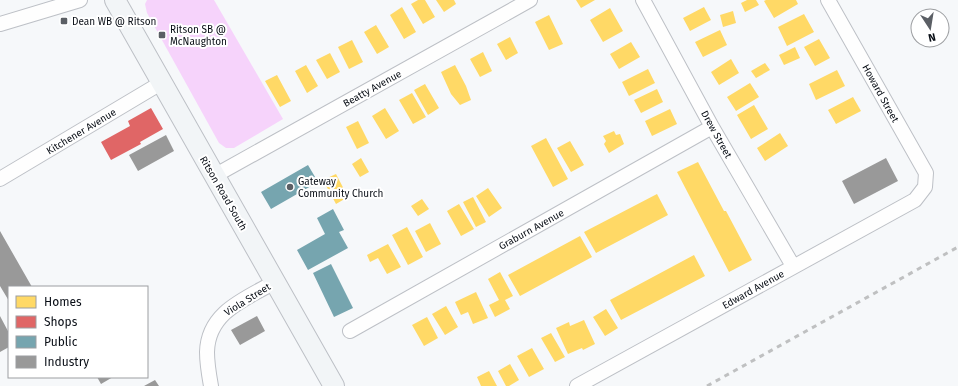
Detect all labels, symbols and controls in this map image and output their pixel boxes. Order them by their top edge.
north arrow [910,8,950,48]
marker: Dean WB @ Ritson [59,16,69,26]
place label: Dean WB @ Ritson [72,16,156,28]
place label: Ritson SB @ McNaughton [170,24,227,48]
marker: Ritson SB @ McNaughton [157,30,167,40]
text: N [927,30,937,44]
street label: Howard Street [859,62,901,125]
street label: Beatty Avenue [341,68,404,110]
street label: Kitchener Avenue [44,106,119,157]
street label: Drew Street [698,109,734,161]
street label: Ritson Road South [197,154,249,233]
place label: Gateway Community Church [298,176,383,200]
marker: Gateway Community Church [285,182,295,192]
street label: Graburn Avenue [497,207,566,253]
street label: Edward Avenue [720,268,787,312]
street label: Viola Street [222,281,273,319]
legend [8,286,148,378]
text: Homes [44,295,82,309]
text: Shops [44,315,78,329]
text: Public [44,335,78,349]
text: Industry [44,355,89,369]

